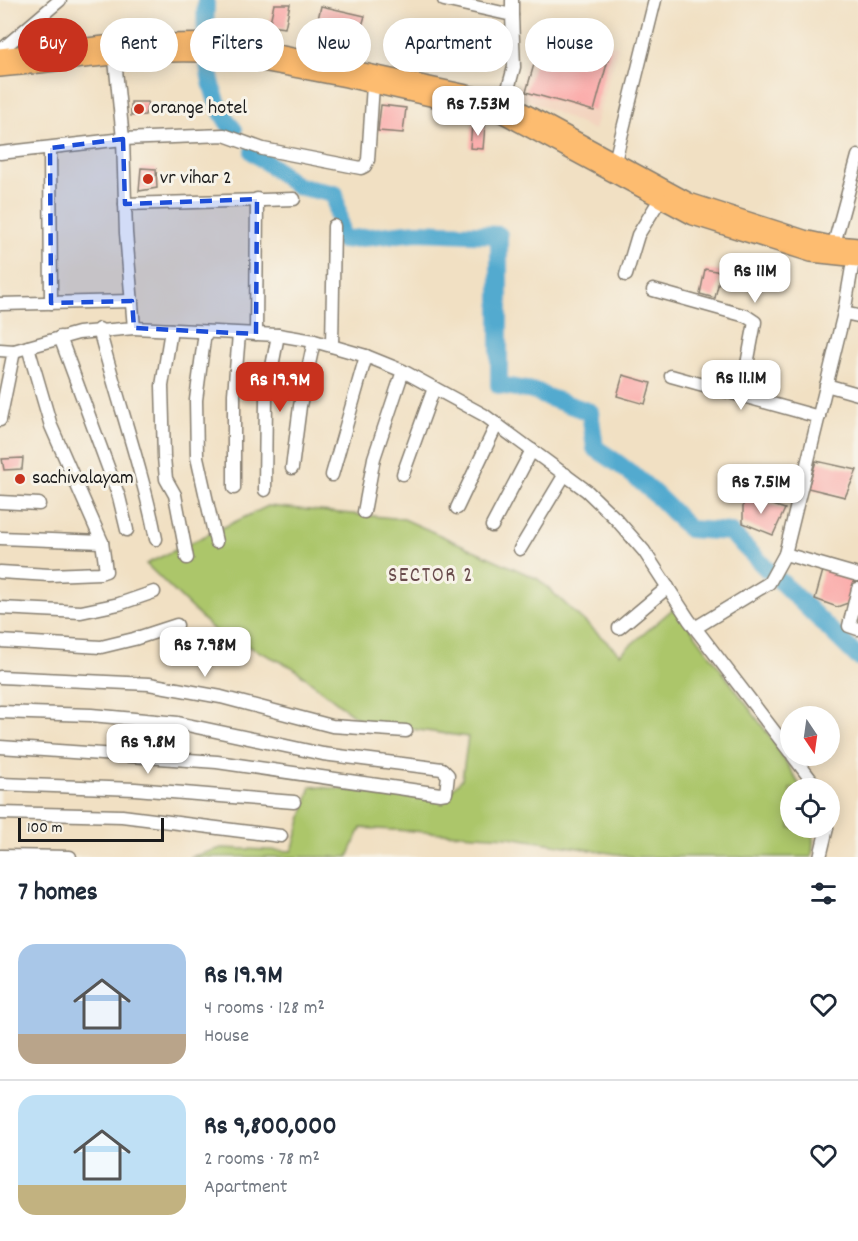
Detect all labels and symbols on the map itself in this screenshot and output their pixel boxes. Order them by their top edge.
pin: Rs 7.53M [416,86,540,137]
place label: orange hotel [151,95,247,123]
marker: orange hotel [132,102,146,116]
place label: vr vihar 2 [160,165,232,193]
marker: vr vihar 2 [141,172,155,186]
pin: Rs 11M [706,253,804,304]
pin: Rs 11.1M [679,360,803,411]
pin: Rs 19.9M [218,362,342,413]
pin: Rs 7.51M [699,464,823,515]
place label: sachivalayam [32,465,134,493]
marker: sachivalayam [13,472,27,486]
district label: SECTOR 2 [388,562,474,592]
pin: Rs 7.98M [143,627,267,678]
north arrow [780,706,840,766]
pin: Rs 9.8M [93,724,203,775]
scale bar [18,815,164,842]

